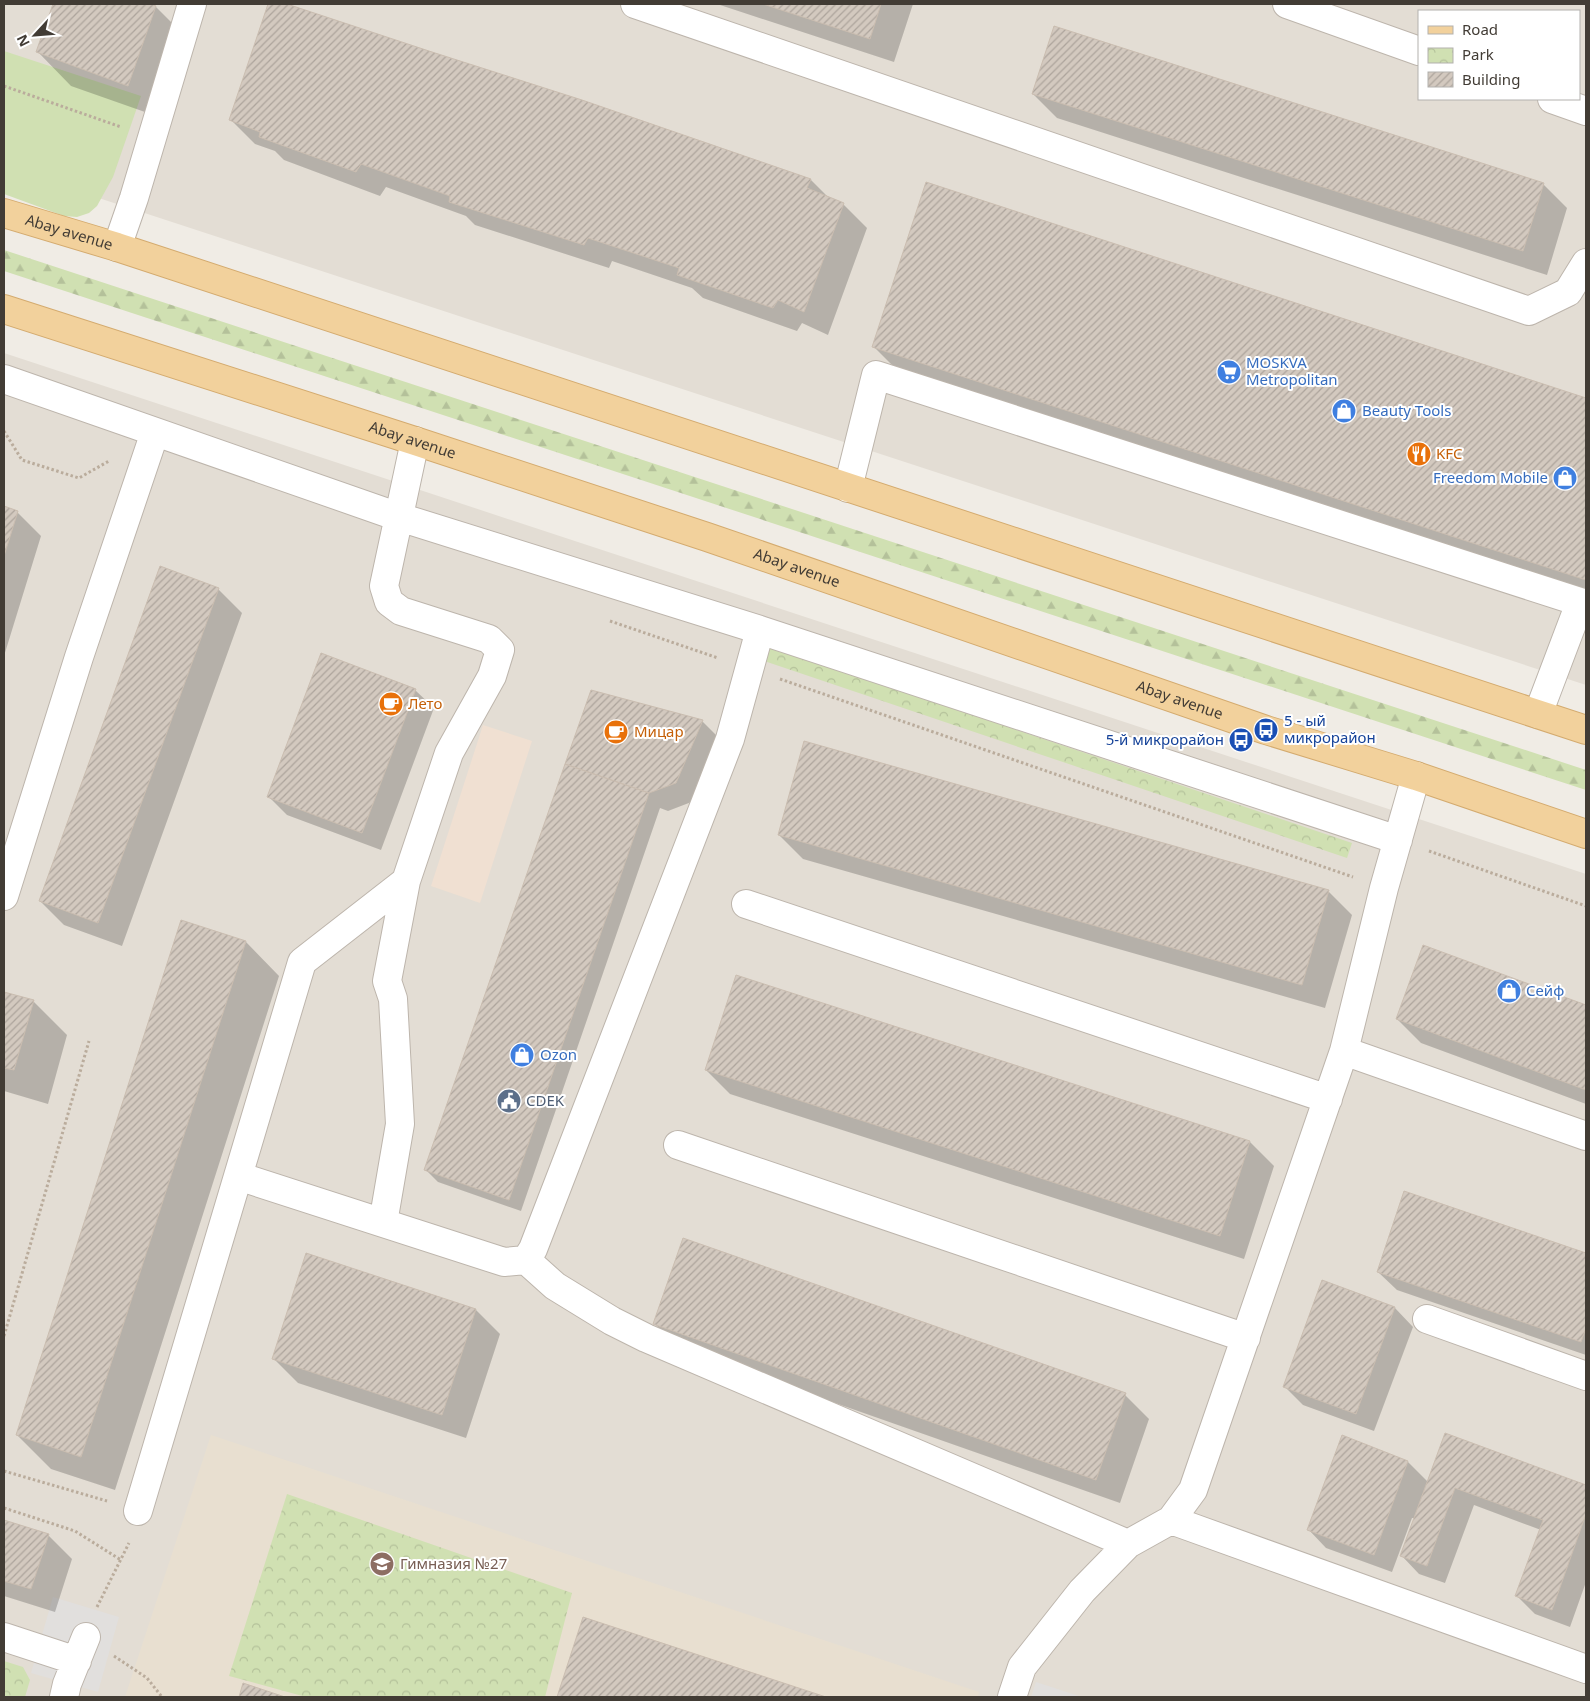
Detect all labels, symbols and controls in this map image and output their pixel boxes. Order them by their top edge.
north arrow [10,10,60,60]
legend [1418,10,1580,100]
text: Road [1462,19,1498,39]
text: N [12,32,34,50]
text: Park [1462,44,1494,64]
text: Building [1462,69,1520,89]
street label: Abay avenue [23,209,116,254]
place label: MOSKVA Metropolitan [1246,352,1338,389]
supermarket icon: MOSKVA Metropolitan [1216,359,1242,385]
shop icon: Beauty Tools [1331,398,1357,424]
place label: Beauty Tools [1362,400,1451,420]
street label: Abay avenue [367,416,459,463]
restaurant icon: KFC [1406,441,1432,467]
place label: KFC [1436,443,1463,463]
shop icon: Freedom Mobile [1552,465,1578,491]
place label: Freedom Mobile [1433,467,1548,487]
street label: Abay avenue [751,543,843,591]
street label: Abay avenue [1134,675,1226,723]
cafe icon: Лето [378,691,404,717]
place label: Лето [408,693,442,713]
place label: 5 - ый микрорайон [1284,710,1376,747]
bus stop icon: 5 - ый микрорайон [1253,717,1279,743]
cafe icon: Мицар [603,719,629,745]
place label: Мицар [634,721,684,741]
bus stop icon: 5-й микрорайон [1228,727,1254,753]
place label: 5-й микрорайон [1106,729,1224,749]
shop icon: Сейф [1496,978,1522,1004]
place label: Сейф [1526,980,1564,1000]
shop icon: Ozon [509,1042,535,1068]
place label: Ozon [540,1044,577,1064]
public building icon: CDEK [496,1088,522,1114]
place label: CDEK [526,1090,565,1110]
school or university icon: Гимназия №27 [369,1551,395,1577]
place label: Гимназия №27 [400,1553,507,1573]

